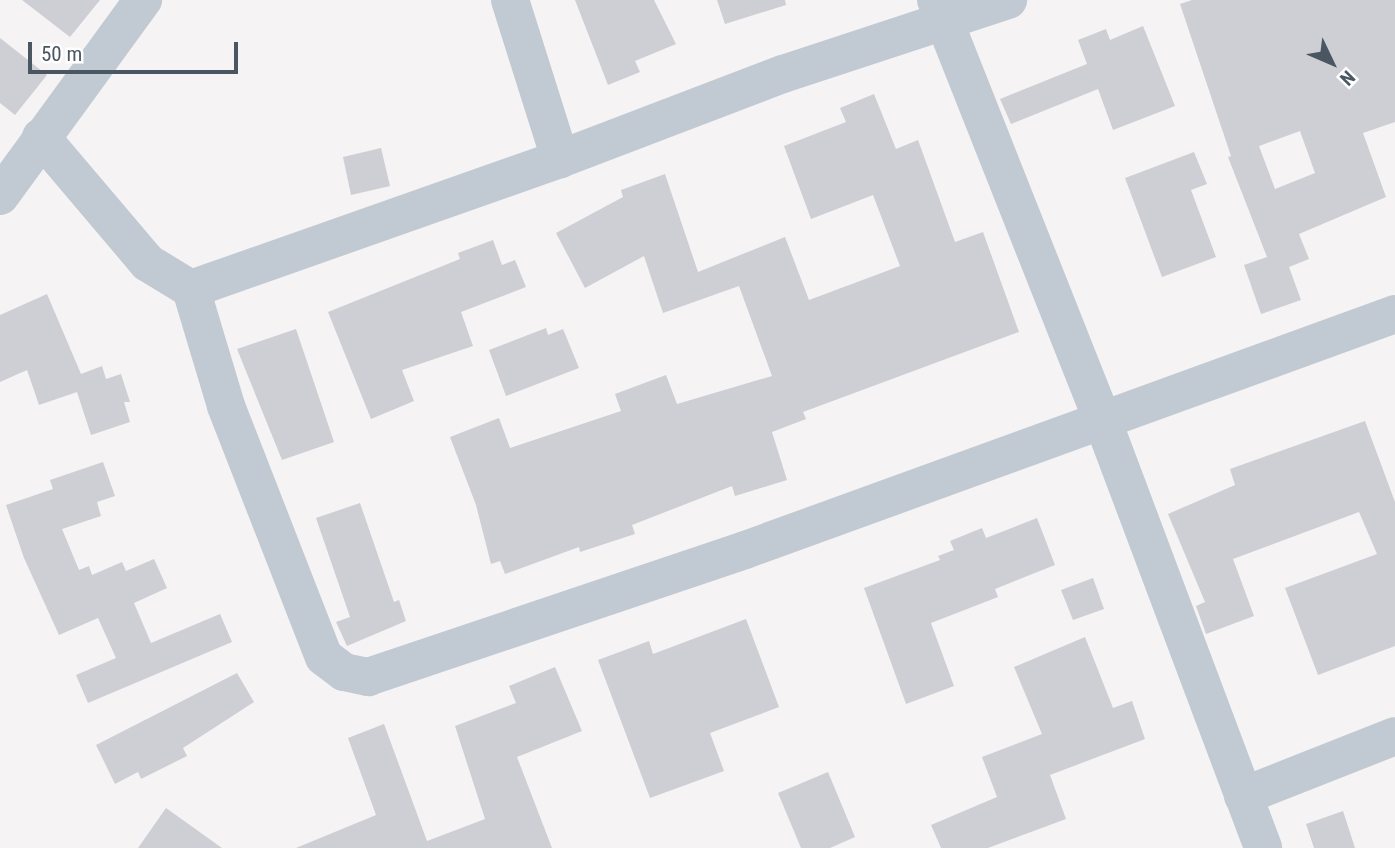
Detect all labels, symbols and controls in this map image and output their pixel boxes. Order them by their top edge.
scale bar [32,28,242,72]
north arrow [1297,28,1367,98]
text: 50 m [41,42,82,66]
text: N [1335,66,1360,90]

